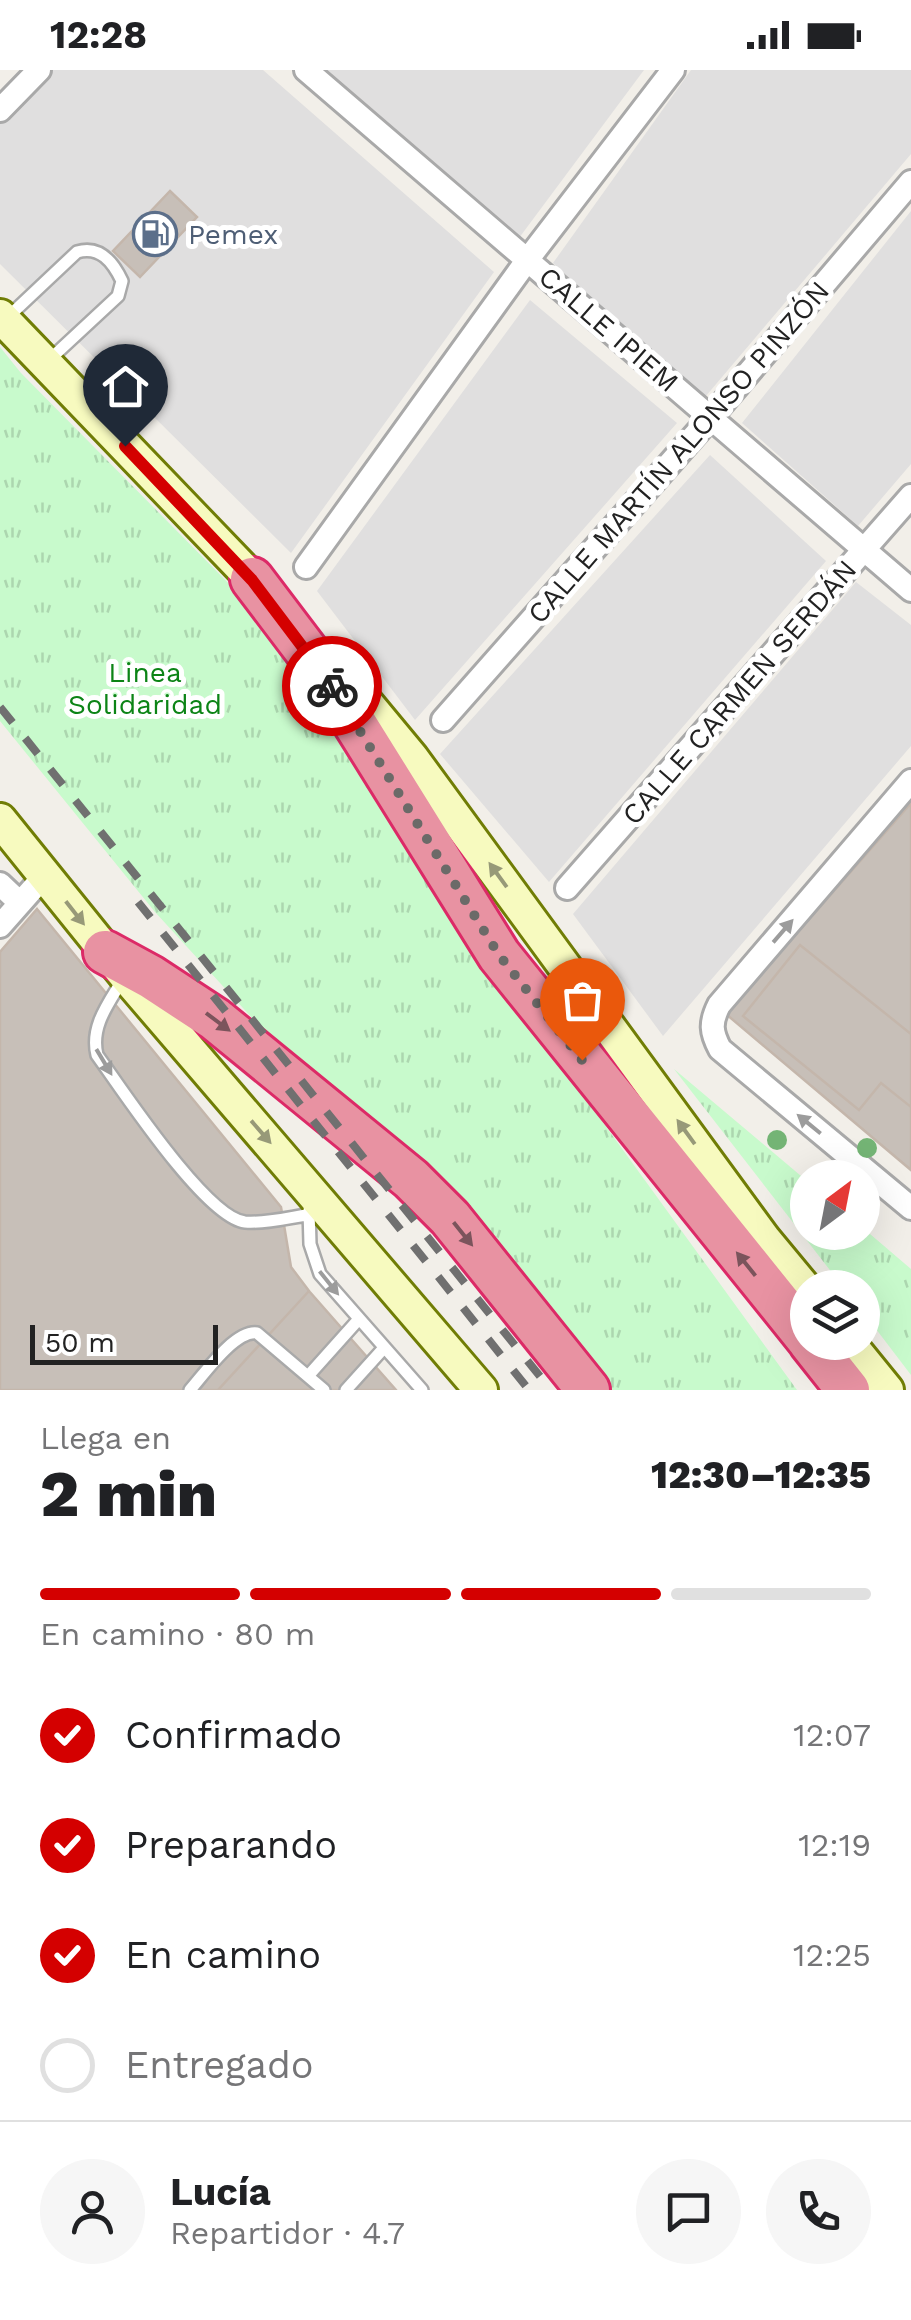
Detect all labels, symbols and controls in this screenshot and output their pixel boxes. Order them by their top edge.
text: 12:28 [50,13,147,57]
fuel station icon: Pemex [132,211,178,257]
place label: Pemex [188,218,278,251]
street label: CALLE IPIEM [532,260,685,399]
street label: CALLE MARTÍN ALONSO PINZÓN [521,275,836,630]
pin [83,344,168,447]
icon: home [98,359,153,414]
street label: CALLE CARMEN SERDÁN [615,553,863,831]
courier [282,636,382,736]
park label: Linea Solidaridad [68,656,222,721]
icon: bike [305,659,360,714]
one-way arrow [488,862,508,888]
one-way arrow [64,901,85,926]
one-way arrow [771,919,793,944]
pin [540,958,625,1061]
icon: bag [555,973,610,1028]
one-way arrow [205,1012,231,1032]
one-way arrow [95,1048,112,1076]
one-way arrow [796,1114,821,1135]
one-way arrow [677,1119,696,1145]
one-way arrow [249,1120,271,1145]
north arrow [790,1160,880,1250]
map controls [790,1160,880,1360]
one-way arrow [452,1222,473,1247]
one-way arrow [736,1251,757,1276]
one-way arrow [318,1270,339,1295]
button: layers [790,1270,880,1360]
scale bar [30,1320,218,1364]
text: 50 m [45,1326,115,1359]
text: Llega en [40,1419,171,1457]
text: 12:30–12:35 [651,1453,871,1497]
text: 2 min [40,1456,217,1532]
text: En camino · 80 m [40,1615,315,1653]
icon: check [40,1708,95,1763]
text: Confirmado [125,1713,342,1757]
text: 12:07 [793,1716,871,1754]
icon: check [40,1818,95,1873]
text: Preparando [125,1823,337,1867]
text: 12:19 [798,1826,871,1864]
icon: check [40,1928,95,1983]
text: En camino [125,1933,321,1977]
text: 12:25 [793,1936,871,1974]
text: Entregado [125,2043,314,2087]
button: person [40,2159,145,2264]
button: chat [636,2159,741,2264]
button: phone [766,2159,871,2264]
text: Lucía [170,2170,271,2214]
text: Repartidor · 4.7 [170,2214,405,2252]

